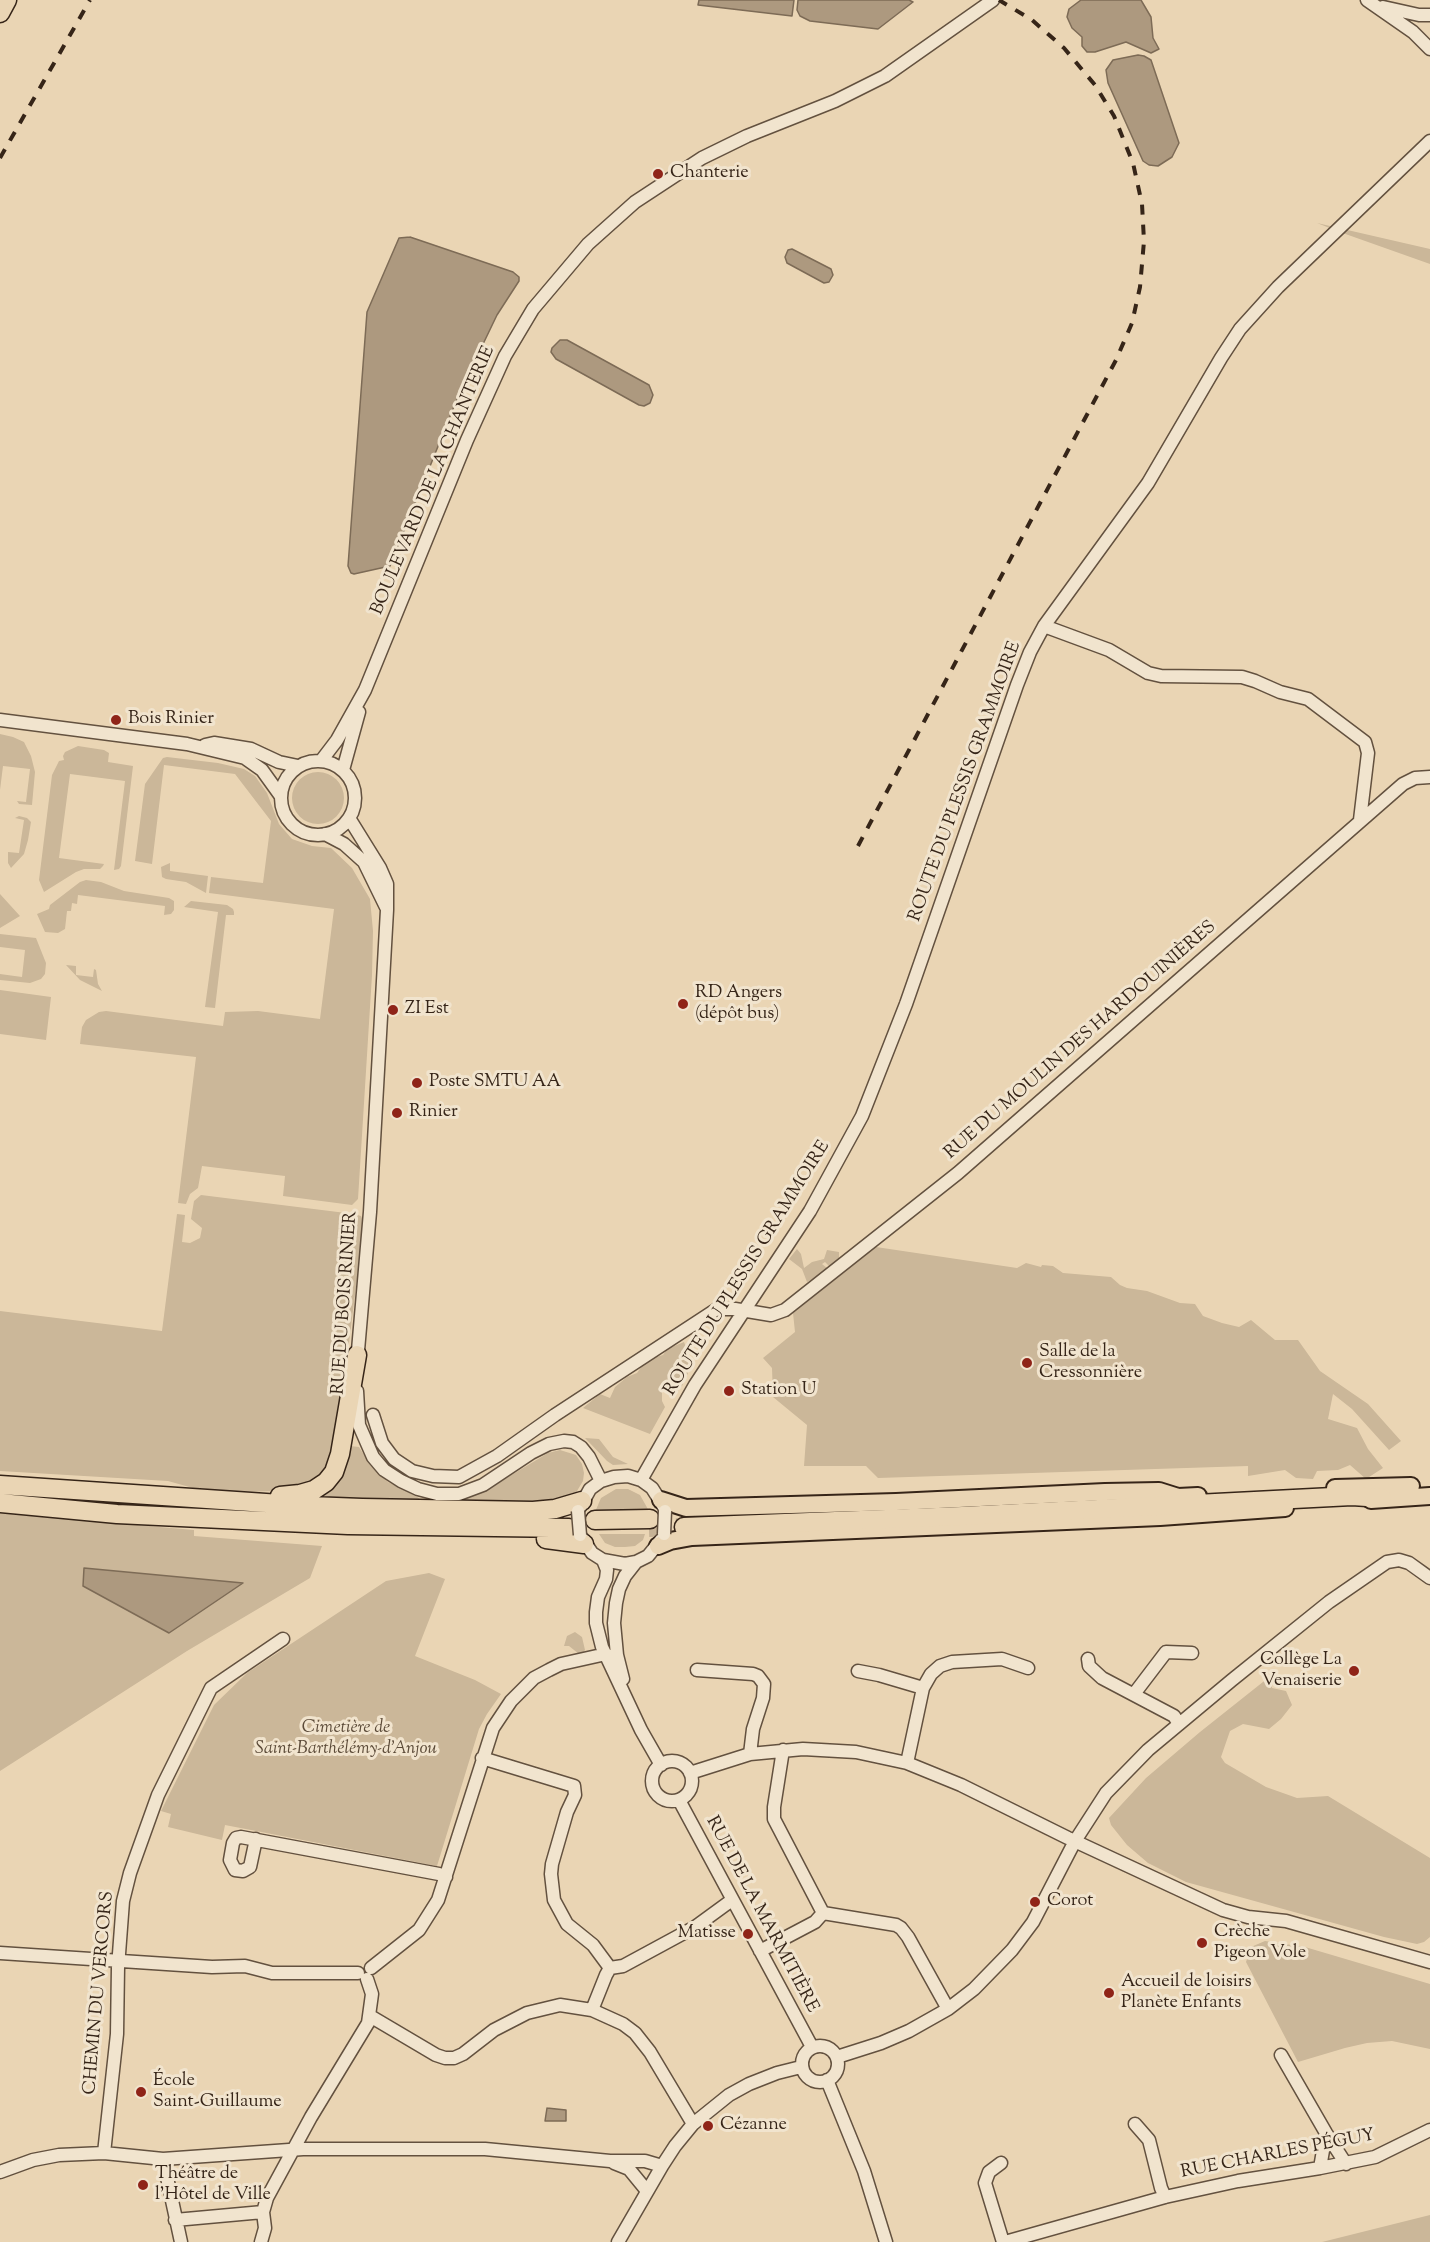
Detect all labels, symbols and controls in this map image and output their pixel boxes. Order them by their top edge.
place label: Chanterie [670,163,749,185]
marker: Chanterie [651,167,665,181]
street label: BOULEVARD DE LA CHANTERIE [367,343,501,619]
street label: ROUTE DU PLESSIS GRAMMOIRE [905,639,1027,925]
place label: Bois Rinier [128,709,214,731]
marker: Bois Rinier [109,713,123,727]
street label: RUE DU MOULIN DES HARDOUINIÈRES [941,917,1221,1165]
place label: RD Angers (dépôt bus) [695,983,782,1026]
marker: RD Angers (dépôt bus) [676,997,690,1011]
place label: ZI Est [405,999,449,1021]
marker: ZI Est [386,1003,400,1017]
place label: Poste SMTU AA [429,1072,561,1094]
marker: Poste SMTU AA [410,1076,424,1090]
place label: Rinier [409,1102,458,1124]
marker: Rinier [390,1106,404,1120]
street label: ROUTE DU PLESSIS GRAMMOIRE [660,1138,836,1400]
street label: RUE DU BOIS RINIER [329,1210,363,1396]
place label: Salle de la Cressonnière [1039,1342,1142,1384]
marker: Salle de la Cressonnière [1020,1356,1034,1370]
place label: Station U [741,1380,816,1402]
marker: Station U [722,1384,736,1398]
place label: Collège La Venaiserie [1260,1650,1342,1692]
marker: Collège La Venaiserie [1347,1664,1361,1678]
park label: Cimetière de Saint-Barthélémy-d'Anjou [255,1718,437,1760]
street label: RUE DE LA MARMITIÈRE [700,1813,822,2017]
street label: CHEMIN DU VERCORS [80,1890,120,2096]
place label: Corot [1047,1891,1094,1913]
marker: Corot [1028,1895,1042,1909]
place label: Crèche Pigeon Vole [1214,1922,1306,1964]
place label: Matisse [678,1923,736,1945]
marker: Matisse [741,1927,755,1941]
marker: Crèche Pigeon Vole [1195,1936,1209,1950]
place label: Accueil de loisirs Planète Enfants [1121,1972,1252,2014]
marker: Accueil de loisirs Planète Enfants [1102,1986,1116,2000]
place label: École Saint-Guillaume [153,2071,282,2114]
marker: École Saint-Guillaume [134,2085,148,2099]
place label: Cézanne [720,2115,787,2137]
marker: Cézanne [701,2119,715,2133]
street label: RUE CHARLES PÉGUY [1179,2126,1377,2184]
place label: Théâtre de l’Hôtel de Ville [155,2164,271,2206]
marker: Théâtre de l’Hôtel de Ville [136,2178,150,2192]

